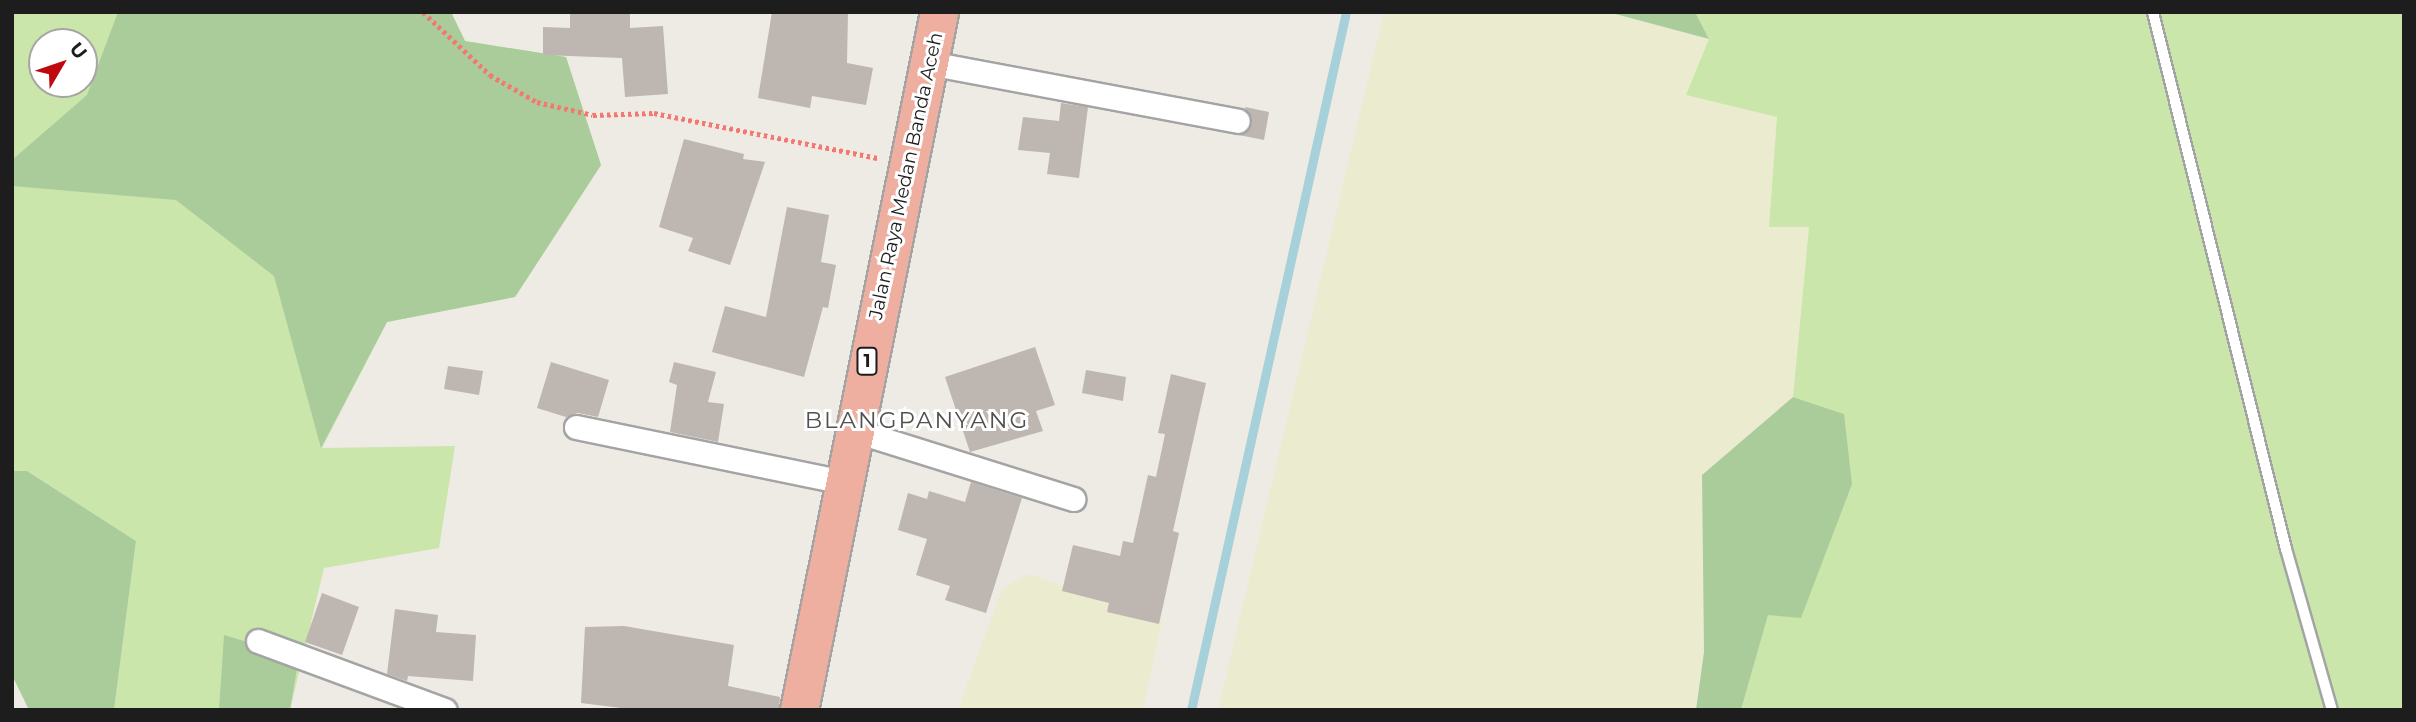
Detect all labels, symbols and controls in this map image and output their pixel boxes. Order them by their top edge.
north arrow [28,28,98,98]
street label: Jalan Raya Medan Banda Aceh [864,30,948,322]
text: U [64,38,92,64]
road number: 1 [855,346,879,376]
district label: BLANGPANYANG [806,406,1028,434]

